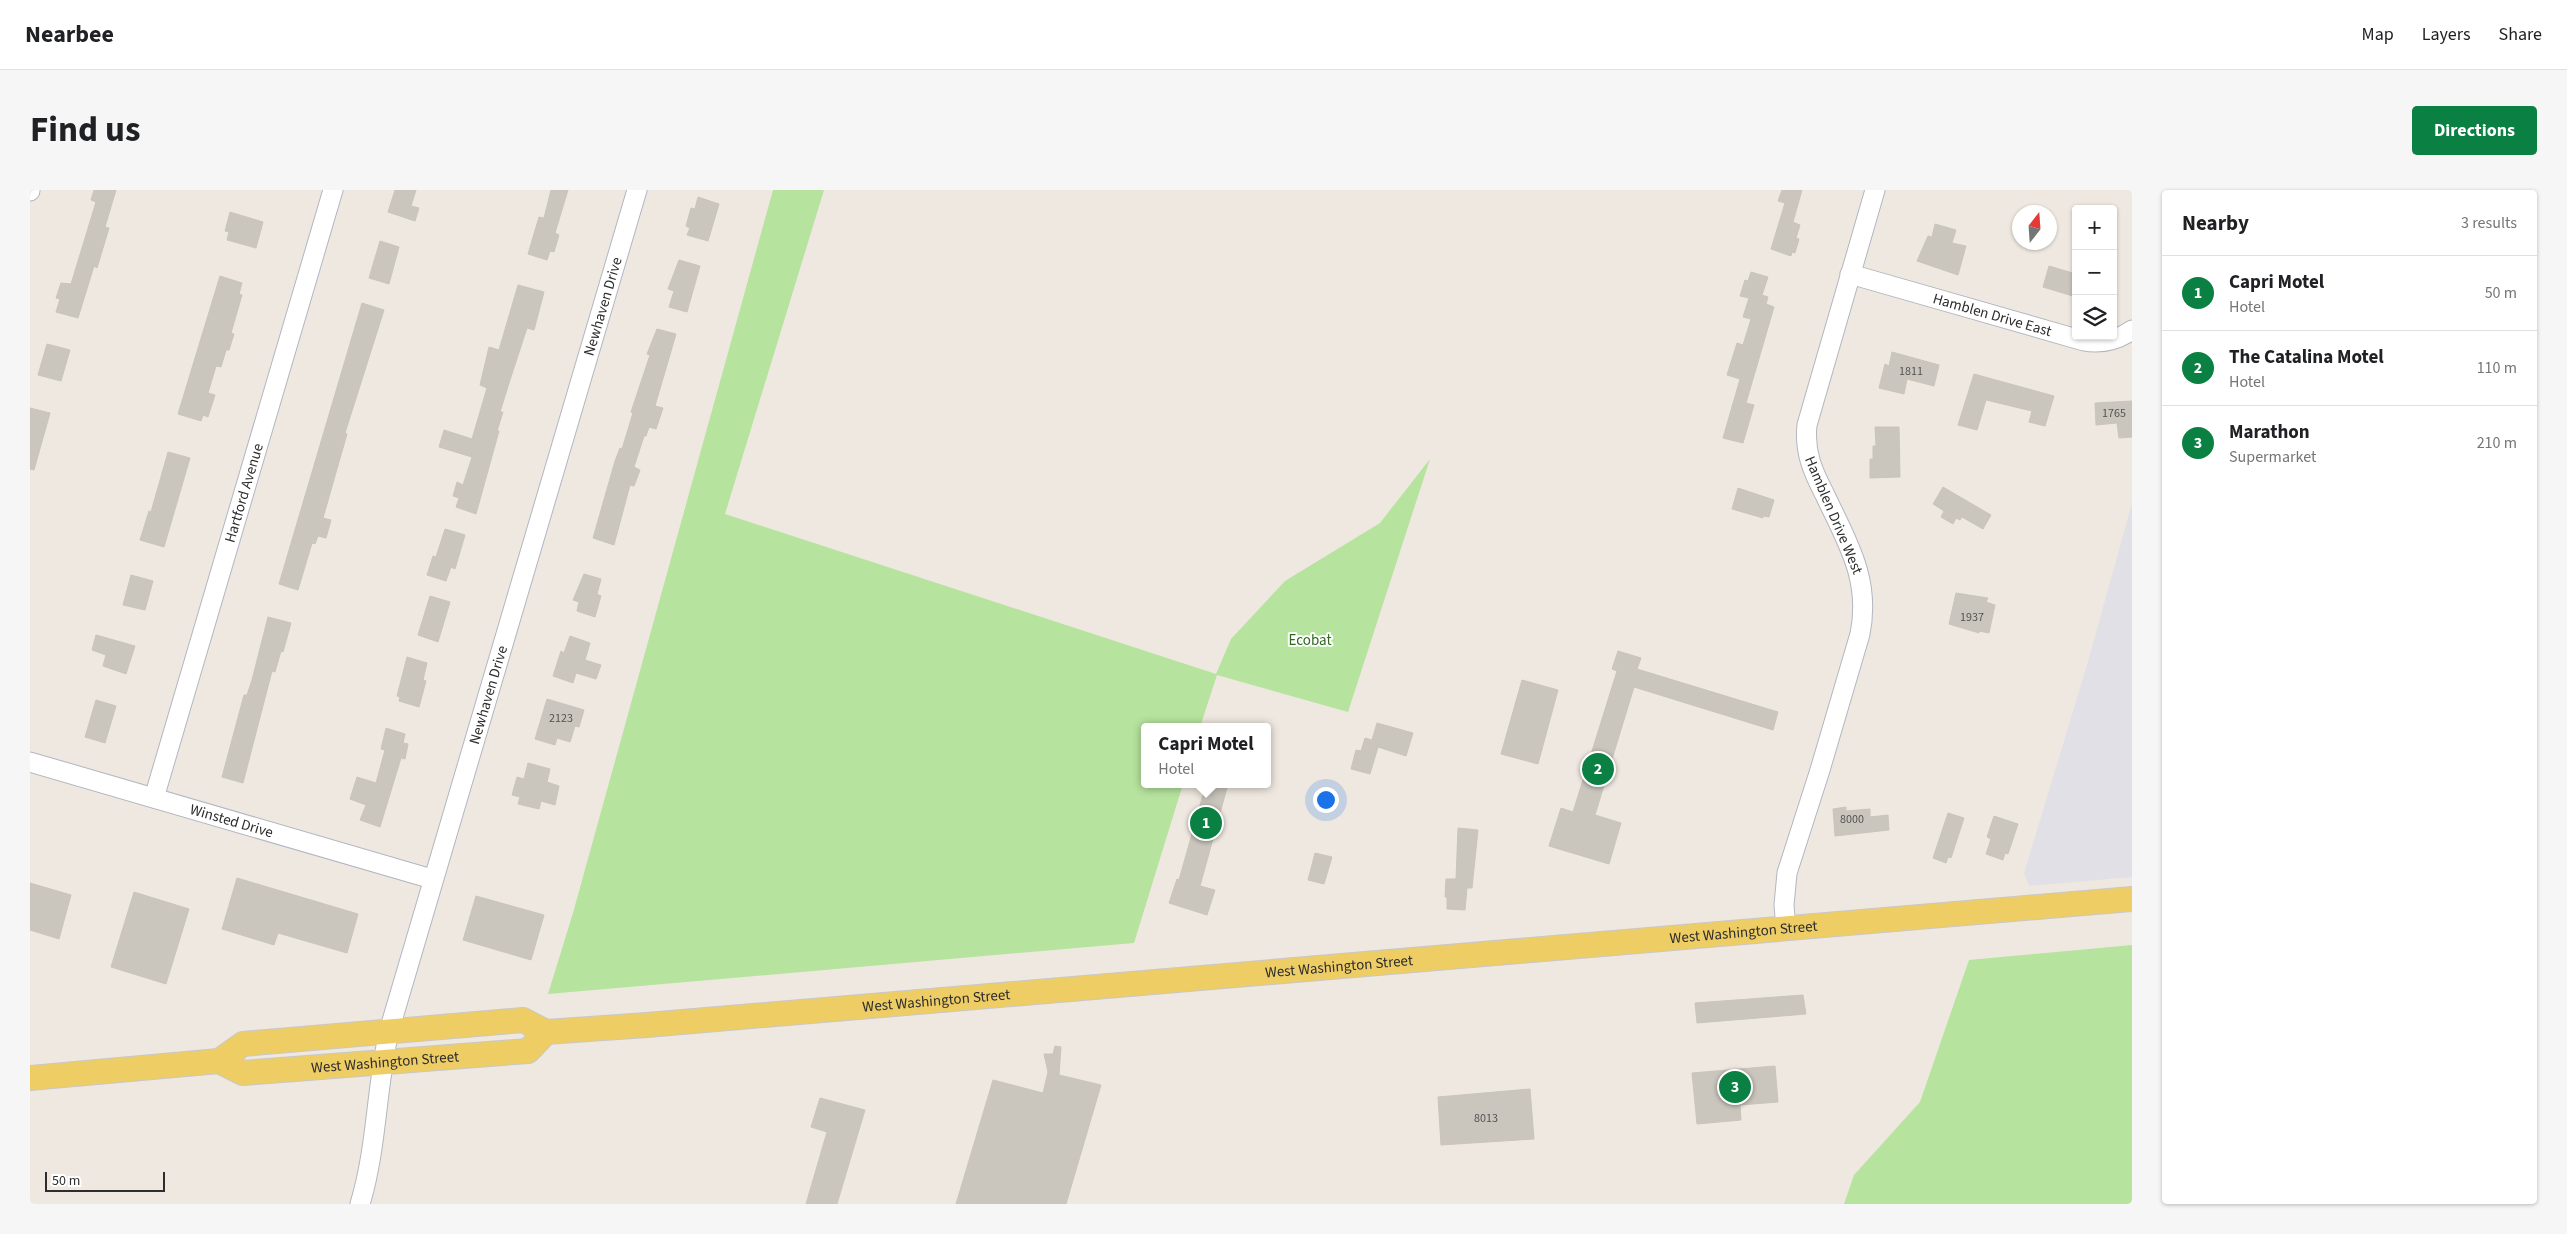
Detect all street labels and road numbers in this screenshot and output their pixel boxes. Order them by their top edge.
street label: Newhaven Drive [579,255,628,358]
street label: Hamblen Drive East [1930,288,2054,342]
street label: Hartford Avenue [220,441,269,545]
street label: Hamblen Drive West [1799,453,1868,577]
street label: Newhaven Drive [464,643,513,747]
street label: Winsted Drive [187,799,276,843]
street label: West Washington Street [1669,916,1818,949]
street label: West Washington Street [1264,950,1414,984]
street label: West Washington Street [862,984,1011,1018]
street label: West Washington Street [310,1046,460,1079]

